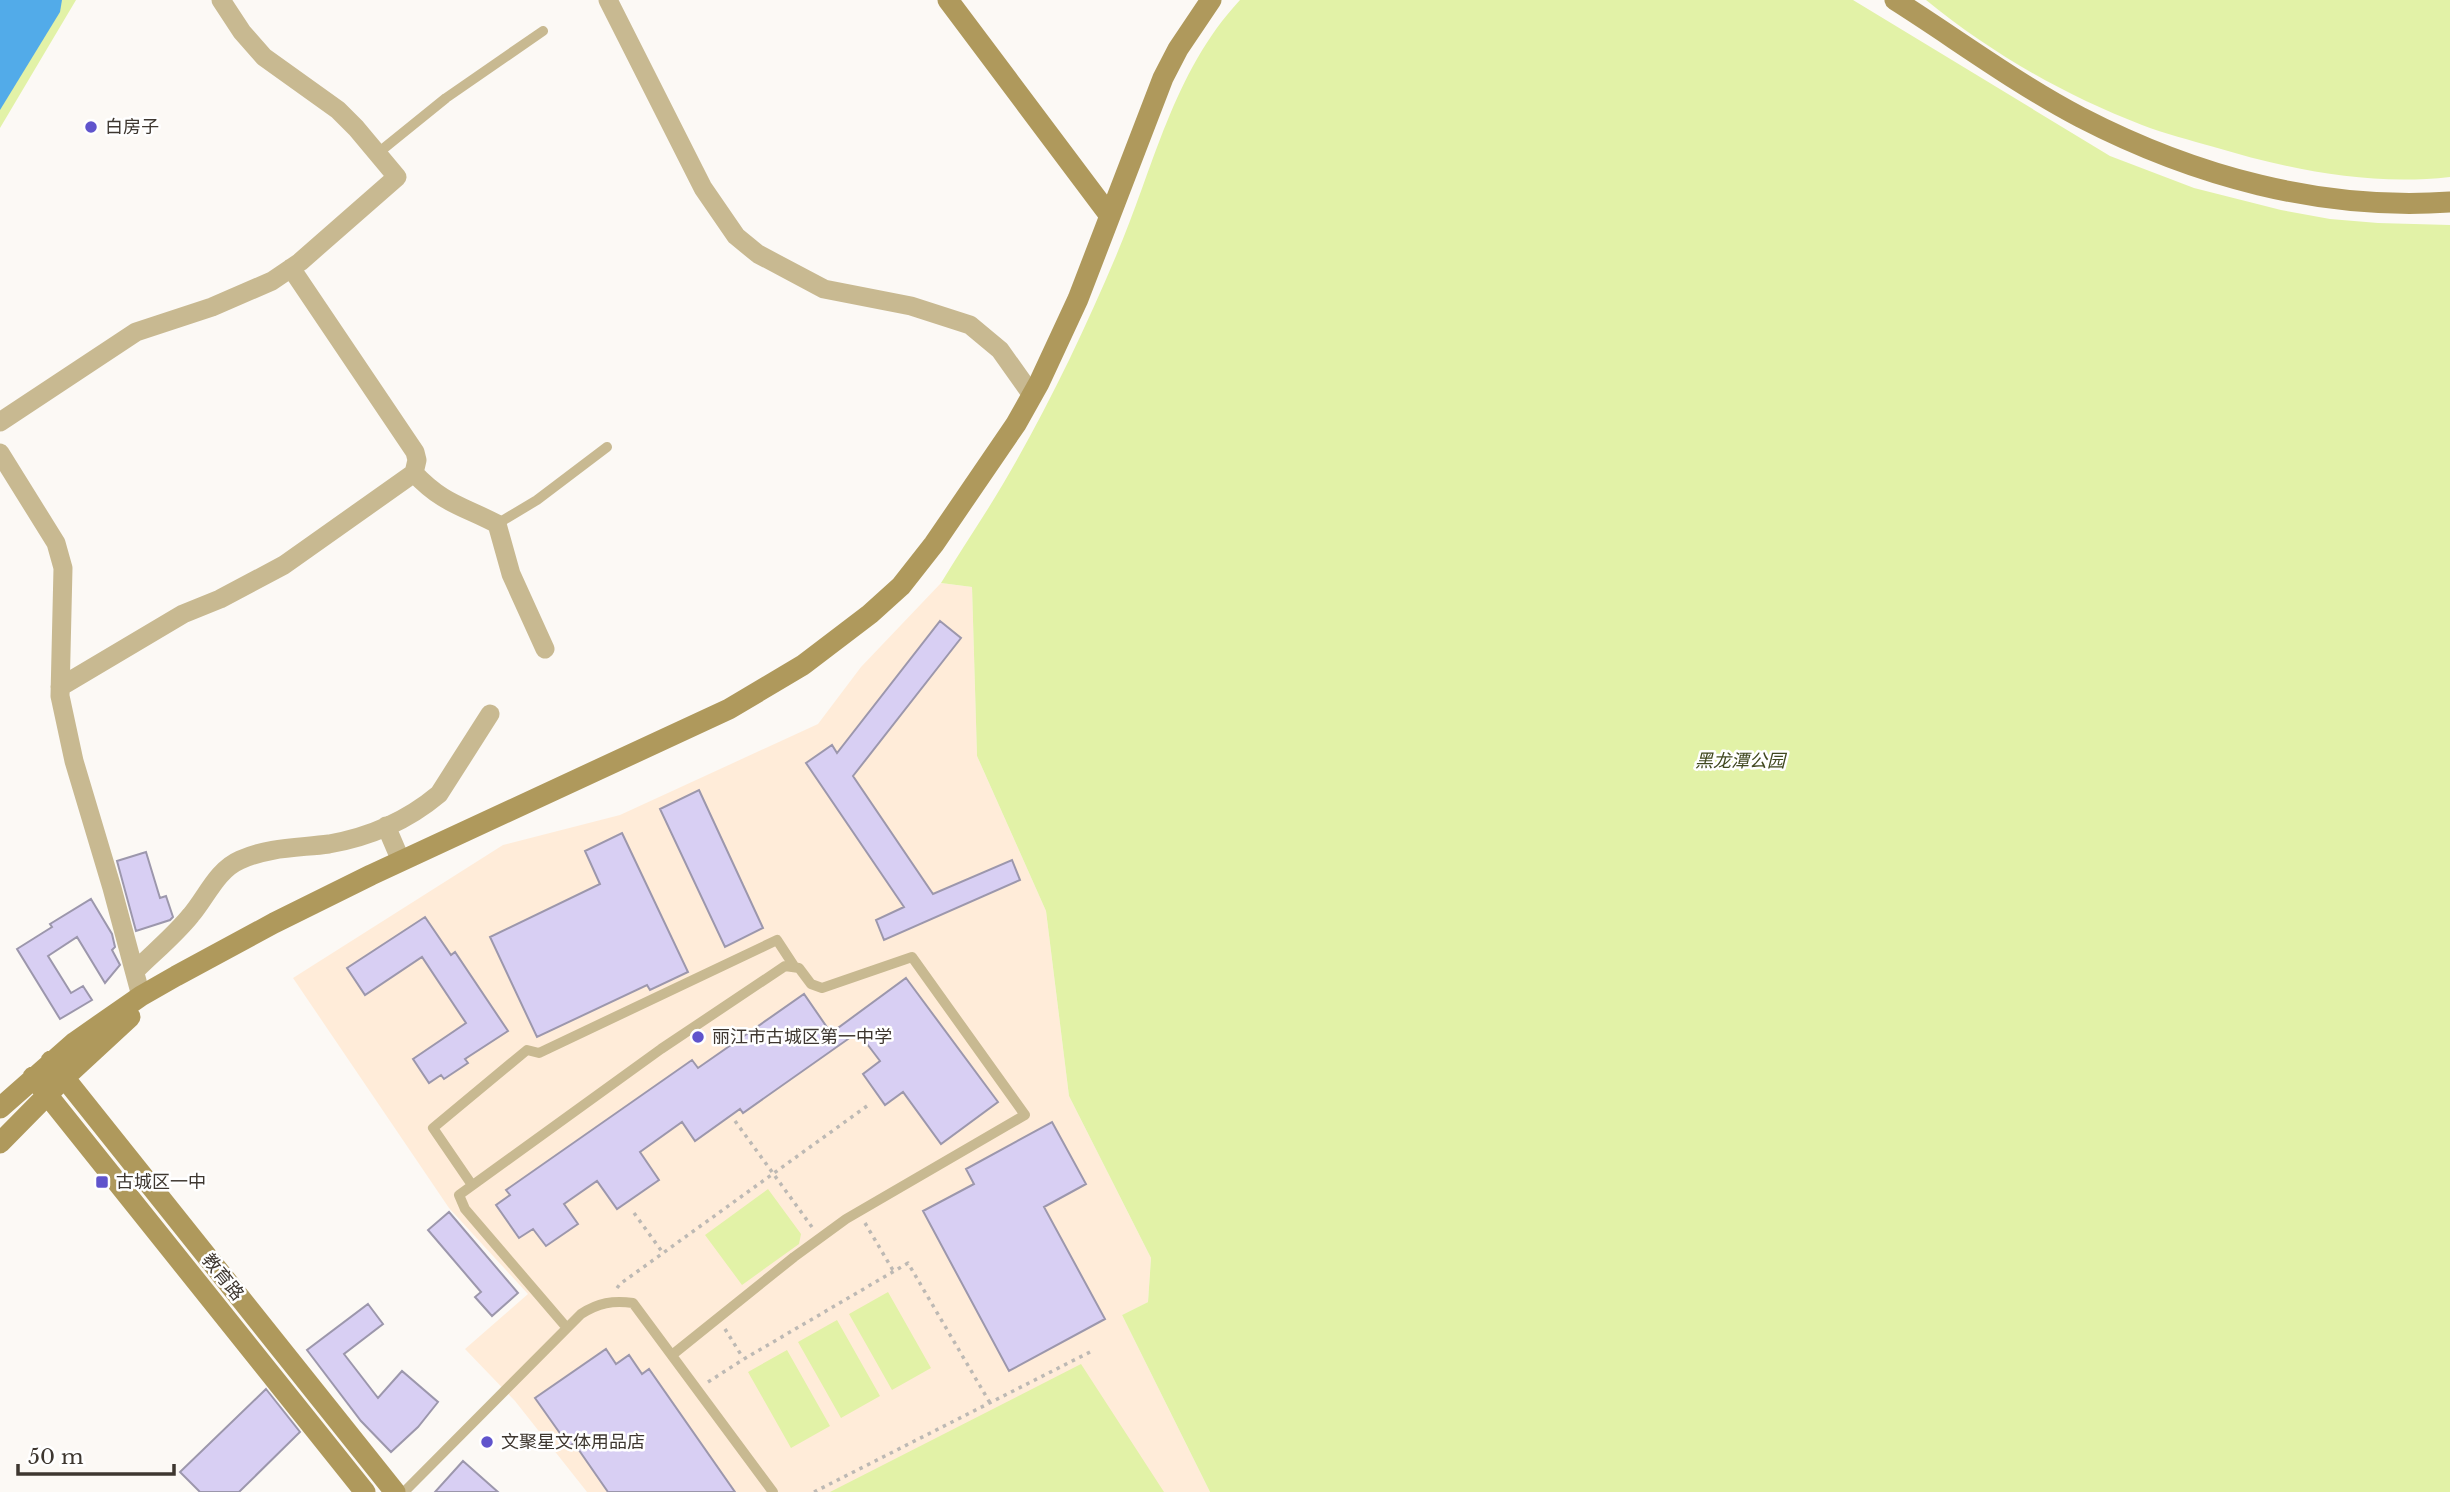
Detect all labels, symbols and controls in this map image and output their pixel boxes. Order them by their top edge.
place label: 白房子 [105,116,159,138]
marker: 白房子 [83,119,99,135]
park label: 黑龙潭公园 [1695,750,1788,772]
place label: 丽江市古城区第一中学 [712,1026,892,1048]
marker: 丽江市古城区第一中学 [690,1029,706,1045]
place label: 古城区一中 [116,1171,206,1193]
marker: 古城区一中 [94,1174,110,1190]
street label: 教育路 [197,1249,249,1305]
place label: 文聚星文体用品店 [501,1431,645,1453]
scale bar [18,1432,173,1476]
marker: 文聚星文体用品店 [479,1434,495,1450]
text: 50 m [28,1444,84,1470]

